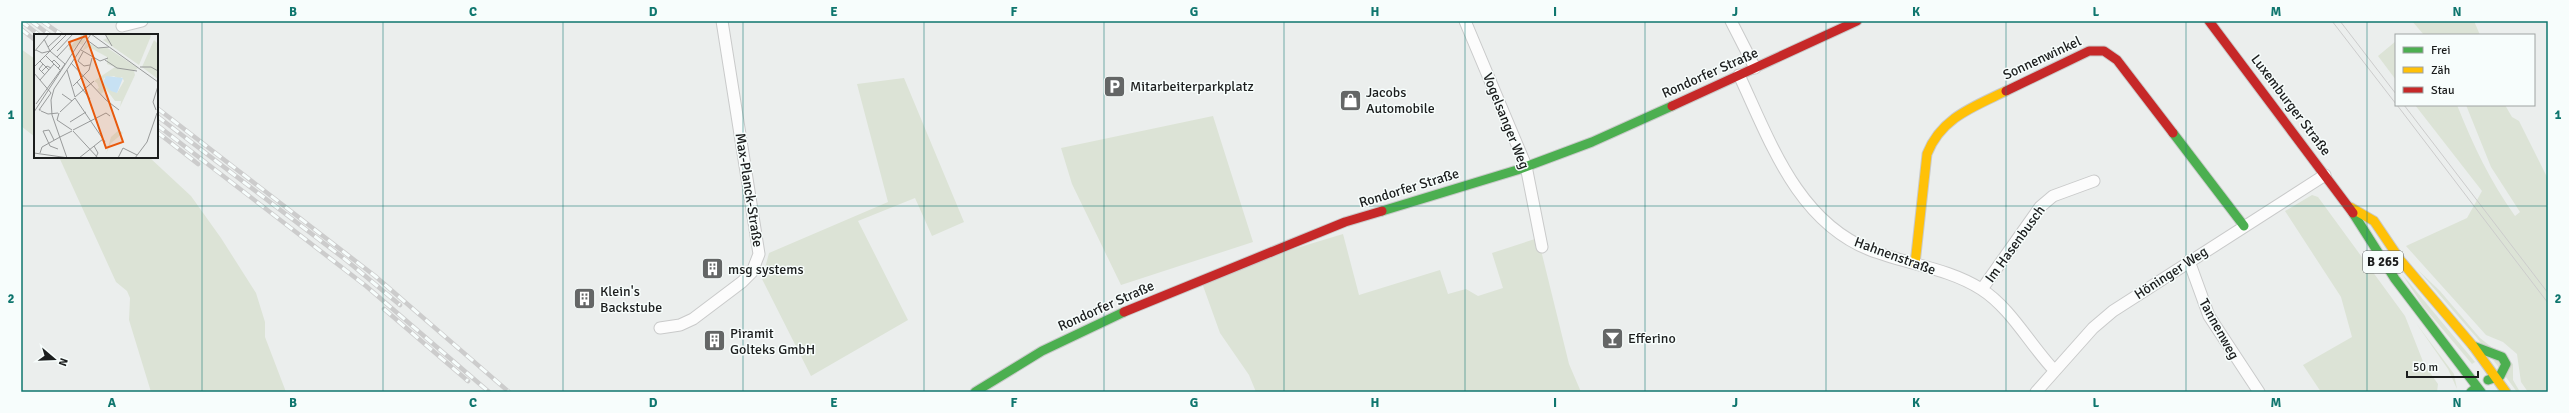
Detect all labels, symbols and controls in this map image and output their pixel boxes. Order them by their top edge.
text: A [108,4,117,20]
text: B [289,4,297,20]
text: C [469,4,477,20]
text: D [649,4,658,20]
text: E [830,4,838,20]
text: F [1011,4,1018,20]
text: G [1190,4,1198,20]
text: H [1371,4,1379,20]
text: I [1553,4,1557,20]
text: J [1732,4,1738,20]
text: K [1912,4,1920,20]
text: L [2093,4,2100,20]
text: M [2271,4,2282,20]
text: N [2452,4,2462,20]
street label: Sonnenwinkel [2000,32,2084,84]
inset map [34,34,158,158]
legend [2395,34,2535,106]
text: Frei [2431,43,2450,58]
street label: Rondorfer Straße [1659,44,1761,102]
street label: Luxemburger Straße [2247,51,2335,159]
text: Zäh [2431,63,2450,78]
street label: Vogelsanger Weg [1479,70,1533,172]
parking icon: Mitarbeiterparkplatz [1102,73,1128,99]
place label: Mitarbeiterparkplatz [1130,78,1254,95]
text: Stau [2431,83,2455,98]
place label: Jacobs Automobile [1366,84,1435,117]
shop icon: Jacobs Automobile [1337,87,1363,113]
text: 1 [7,107,15,123]
text: 1 [2554,107,2562,123]
street label: Max-Planck-Straße [732,132,766,248]
street label: Rondorfer Straße [1357,165,1461,211]
street label: Im Hasenbusch [1981,202,2049,286]
street label: Hahnenstraße [1852,233,1938,279]
street label: Höninger Weg [2131,243,2211,303]
road number: B 265 [2363,251,2403,273]
building icon: msg systems [700,256,726,282]
place label: msg systems [728,261,804,278]
street label: Rondorfer Straße [1055,277,1157,335]
place label: Klein's Backstube [600,283,662,316]
building icon: Klein's Backstube [571,286,597,312]
text: 2 [7,291,15,307]
text: 2 [2554,291,2562,307]
street label: Tannenweg [2195,296,2243,362]
place label: Piramit Golteks GmbH [730,325,815,358]
bar icon: Efferino [1599,325,1625,351]
building icon: Piramit Golteks GmbH [702,328,728,354]
place label: Efferino [1628,330,1676,347]
north arrow [34,339,74,379]
scale bar [2407,353,2478,379]
text: N [56,356,70,368]
text: 50 m [2413,360,2438,375]
text: A [108,395,117,411]
text: B [289,395,297,411]
text: C [469,395,477,411]
text: D [649,395,658,411]
text: E [830,395,838,411]
text: F [1011,395,1018,411]
text: G [1190,395,1198,411]
text: H [1371,395,1379,411]
text: I [1553,395,1557,411]
text: J [1732,395,1738,411]
text: K [1912,395,1920,411]
text: L [2093,395,2100,411]
text: M [2271,395,2282,411]
text: N [2452,395,2462,411]

